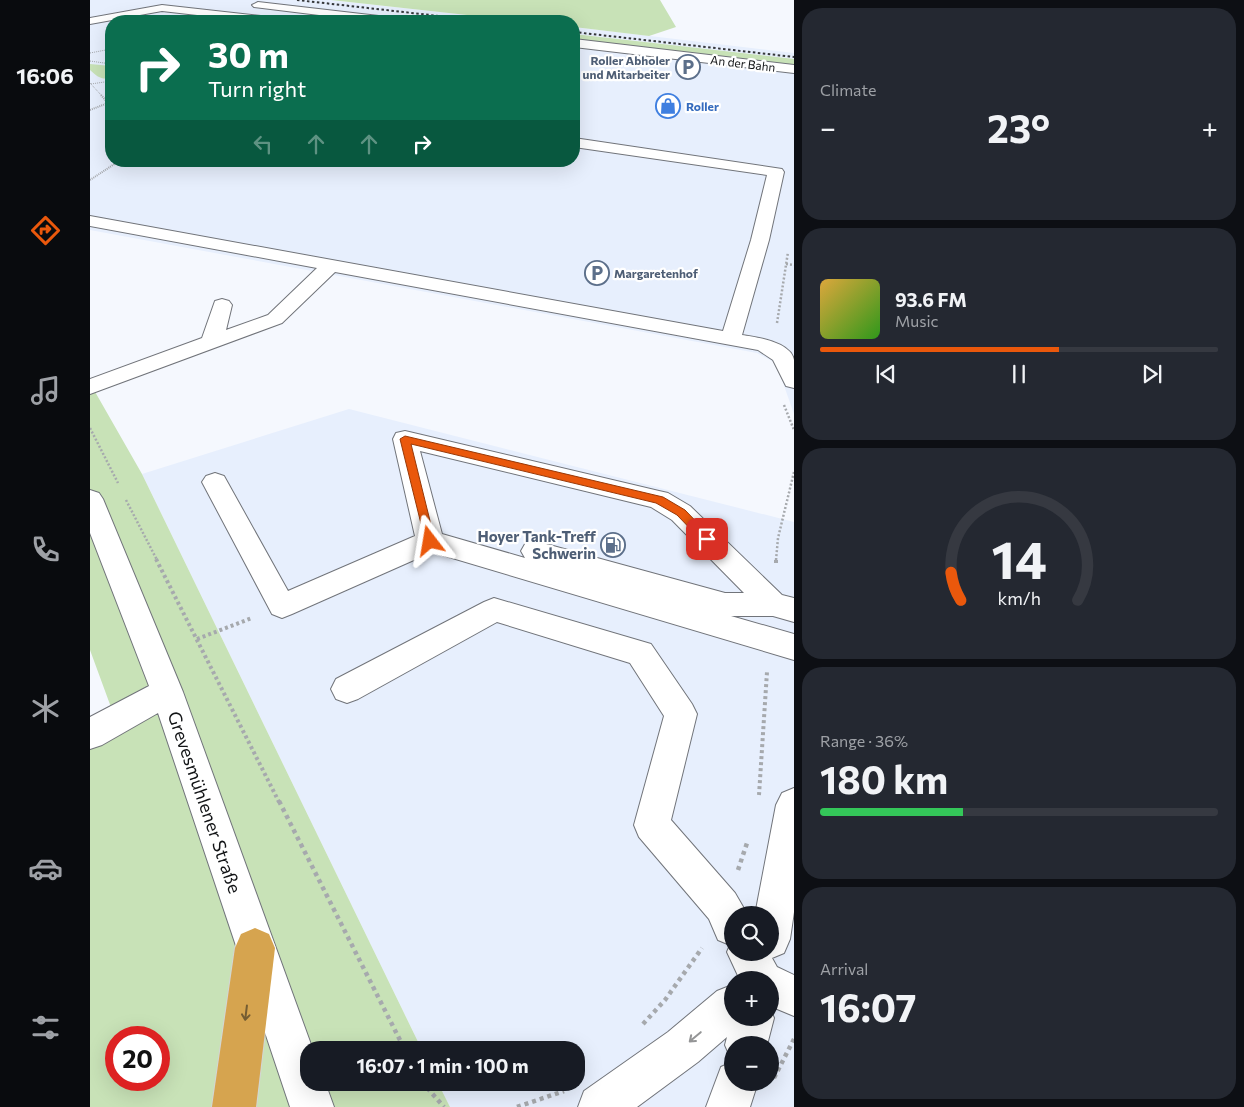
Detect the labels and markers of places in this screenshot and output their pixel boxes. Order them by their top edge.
place label: Roller Abholer und Mitarbeiter [583,53,670,81]
parking icon: Roller Abholer und Mitarbeiter [675,54,701,80]
shop icon: Roller [655,93,681,119]
place label: Roller [686,99,719,113]
parking icon: Margaretenhof [584,260,610,286]
place label: Margaretenhof [614,266,698,280]
pin [686,518,728,560]
place label: Hoyer Tank-Treff Schwerin [477,527,596,562]
fuel station icon: Hoyer Tank-Treff Schwerin [600,532,626,558]

